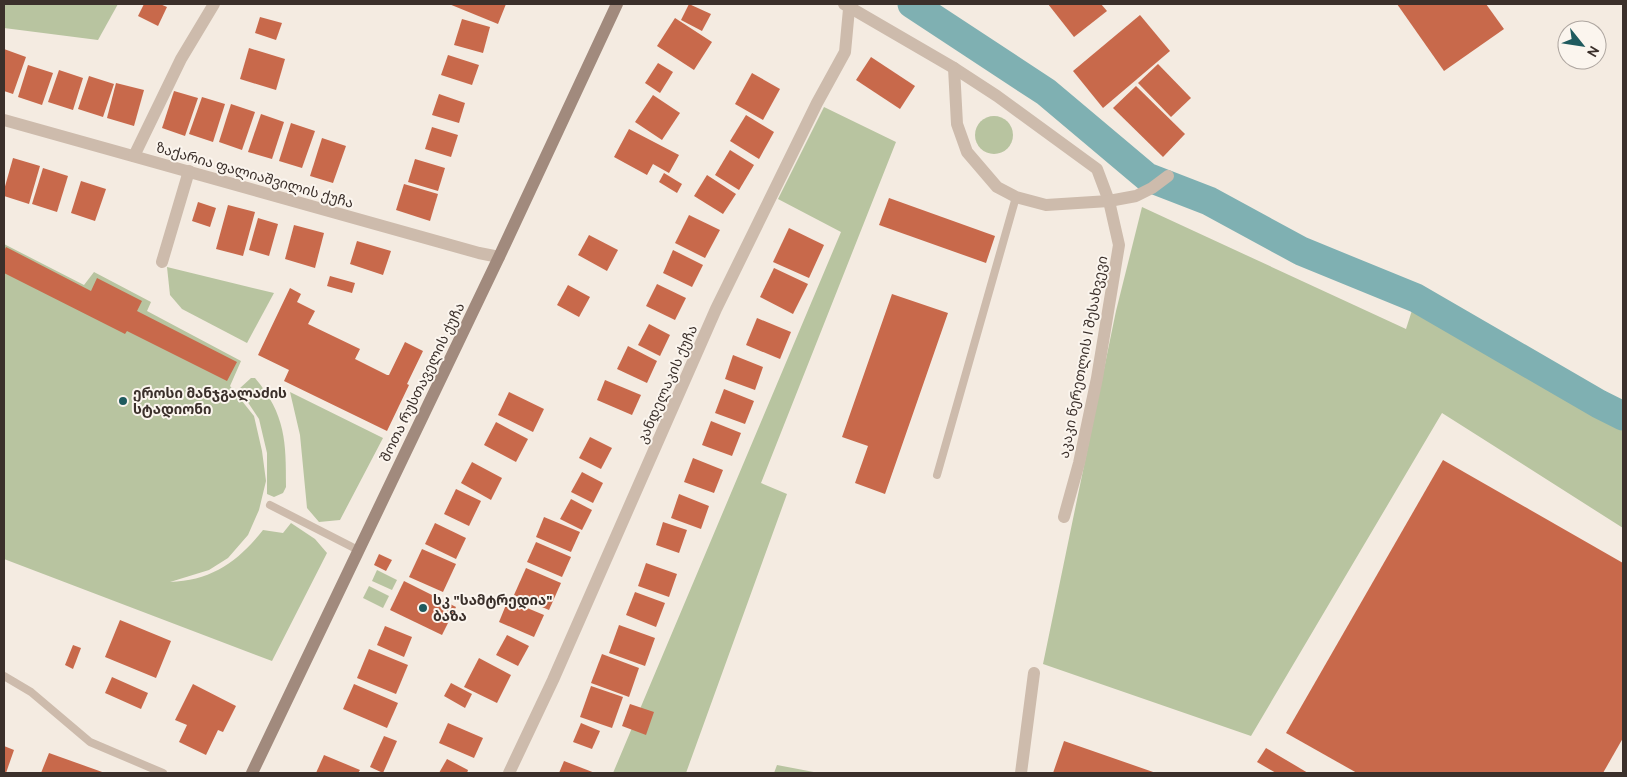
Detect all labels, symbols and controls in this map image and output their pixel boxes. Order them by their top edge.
north arrow [1557,20,1607,70]
text: N [1582,42,1602,59]
street label: ზაქარია ფალიაშვილის ქუჩა [154,140,355,213]
street label: აკაკი წერეთლის I შესახვევი [1056,255,1112,460]
street label: შოთა რუსთაველის ქუჩა [377,300,469,465]
street label: კანდელაკის ქუჩა [635,323,702,446]
place label: ეროსი მანჯგალაძის სტადიონი [133,386,287,419]
marker: ეროსი მანჯგალაძის სტადიონი [117,395,129,407]
place label: სკ "სამტრედია" ბაზა [433,593,552,626]
marker: სკ "სამტრედია" ბაზა [417,602,429,614]

